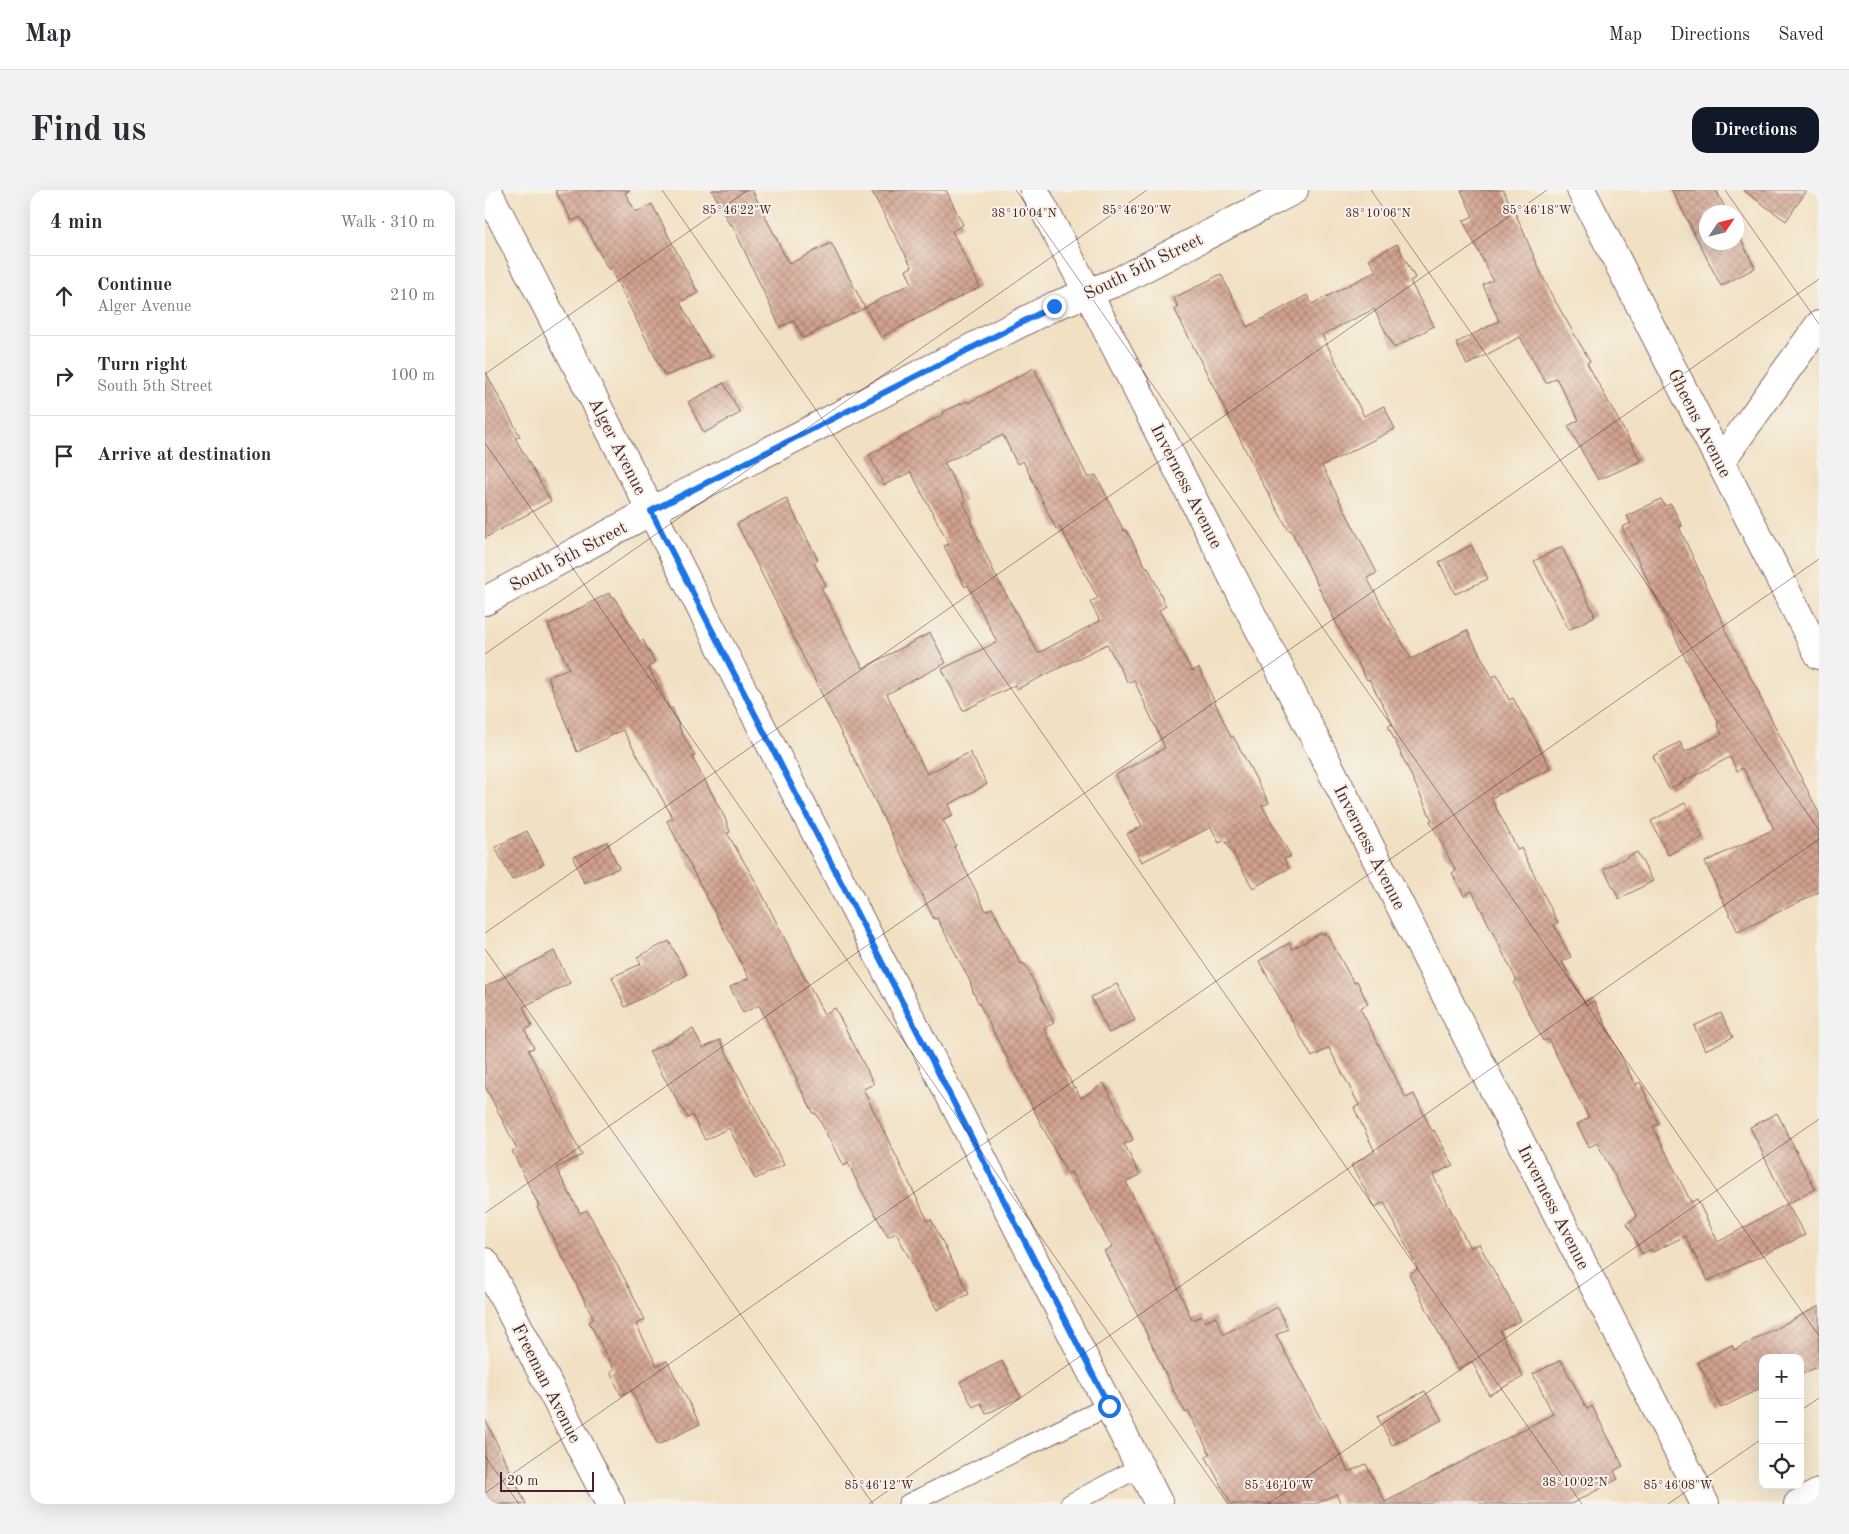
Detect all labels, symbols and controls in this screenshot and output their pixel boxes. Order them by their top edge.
text: Map [25,23,72,47]
text: Map [1609,26,1642,44]
text: Directions [1670,26,1750,44]
text: Saved [1778,26,1824,44]
button: Directions [1692,107,1819,153]
text: Find us [30,113,146,148]
text: 85°46'22"W [702,204,772,217]
text: 85°46'20"W [1102,204,1172,217]
text: 85°46'18"W [1502,204,1572,217]
north arrow [1699,205,1744,250]
text: 38°10'04"N [991,208,1057,220]
text: 38°10'06"N [1345,208,1411,220]
text: 4 min [50,212,103,233]
text: Walk · 310 m [340,215,435,231]
street label: South 5th Street [1081,230,1206,304]
text: Continue [97,276,172,295]
icon: ahead [50,282,78,310]
text: 210 m [390,288,435,304]
route end [1043,295,1066,318]
text: Alger Avenue [97,299,191,315]
text: Turn right [97,356,187,375]
icon: right [50,362,78,390]
street label: Gheens Avenue [1664,366,1734,481]
text: 100 m [390,368,435,384]
text: South 5th Street [97,379,213,395]
street label: Alger Avenue [585,395,649,498]
street label: Inverness Avenue [1147,421,1225,552]
icon: arrive [50,442,78,470]
text: Arrive at destination [97,446,271,465]
street label: South 5th Street [507,518,630,595]
street label: Inverness Avenue [1330,782,1408,913]
street label: Inverness Avenue [1514,1142,1592,1273]
street label: Freeman Avenue [508,1321,584,1446]
map controls [1759,1354,1804,1489]
button: + [1759,1354,1804,1399]
route start [1098,1395,1121,1418]
button: − [1759,1399,1804,1444]
button: locate [1759,1444,1804,1489]
scale bar [500,1469,594,1492]
text: 20 m [507,1474,538,1488]
text: 38°10'02"N [1542,1477,1608,1489]
text: 85°46'12"W [844,1479,914,1492]
text: 85°46'10"W [1244,1479,1314,1492]
text: 85°46'08"W [1643,1479,1713,1492]

